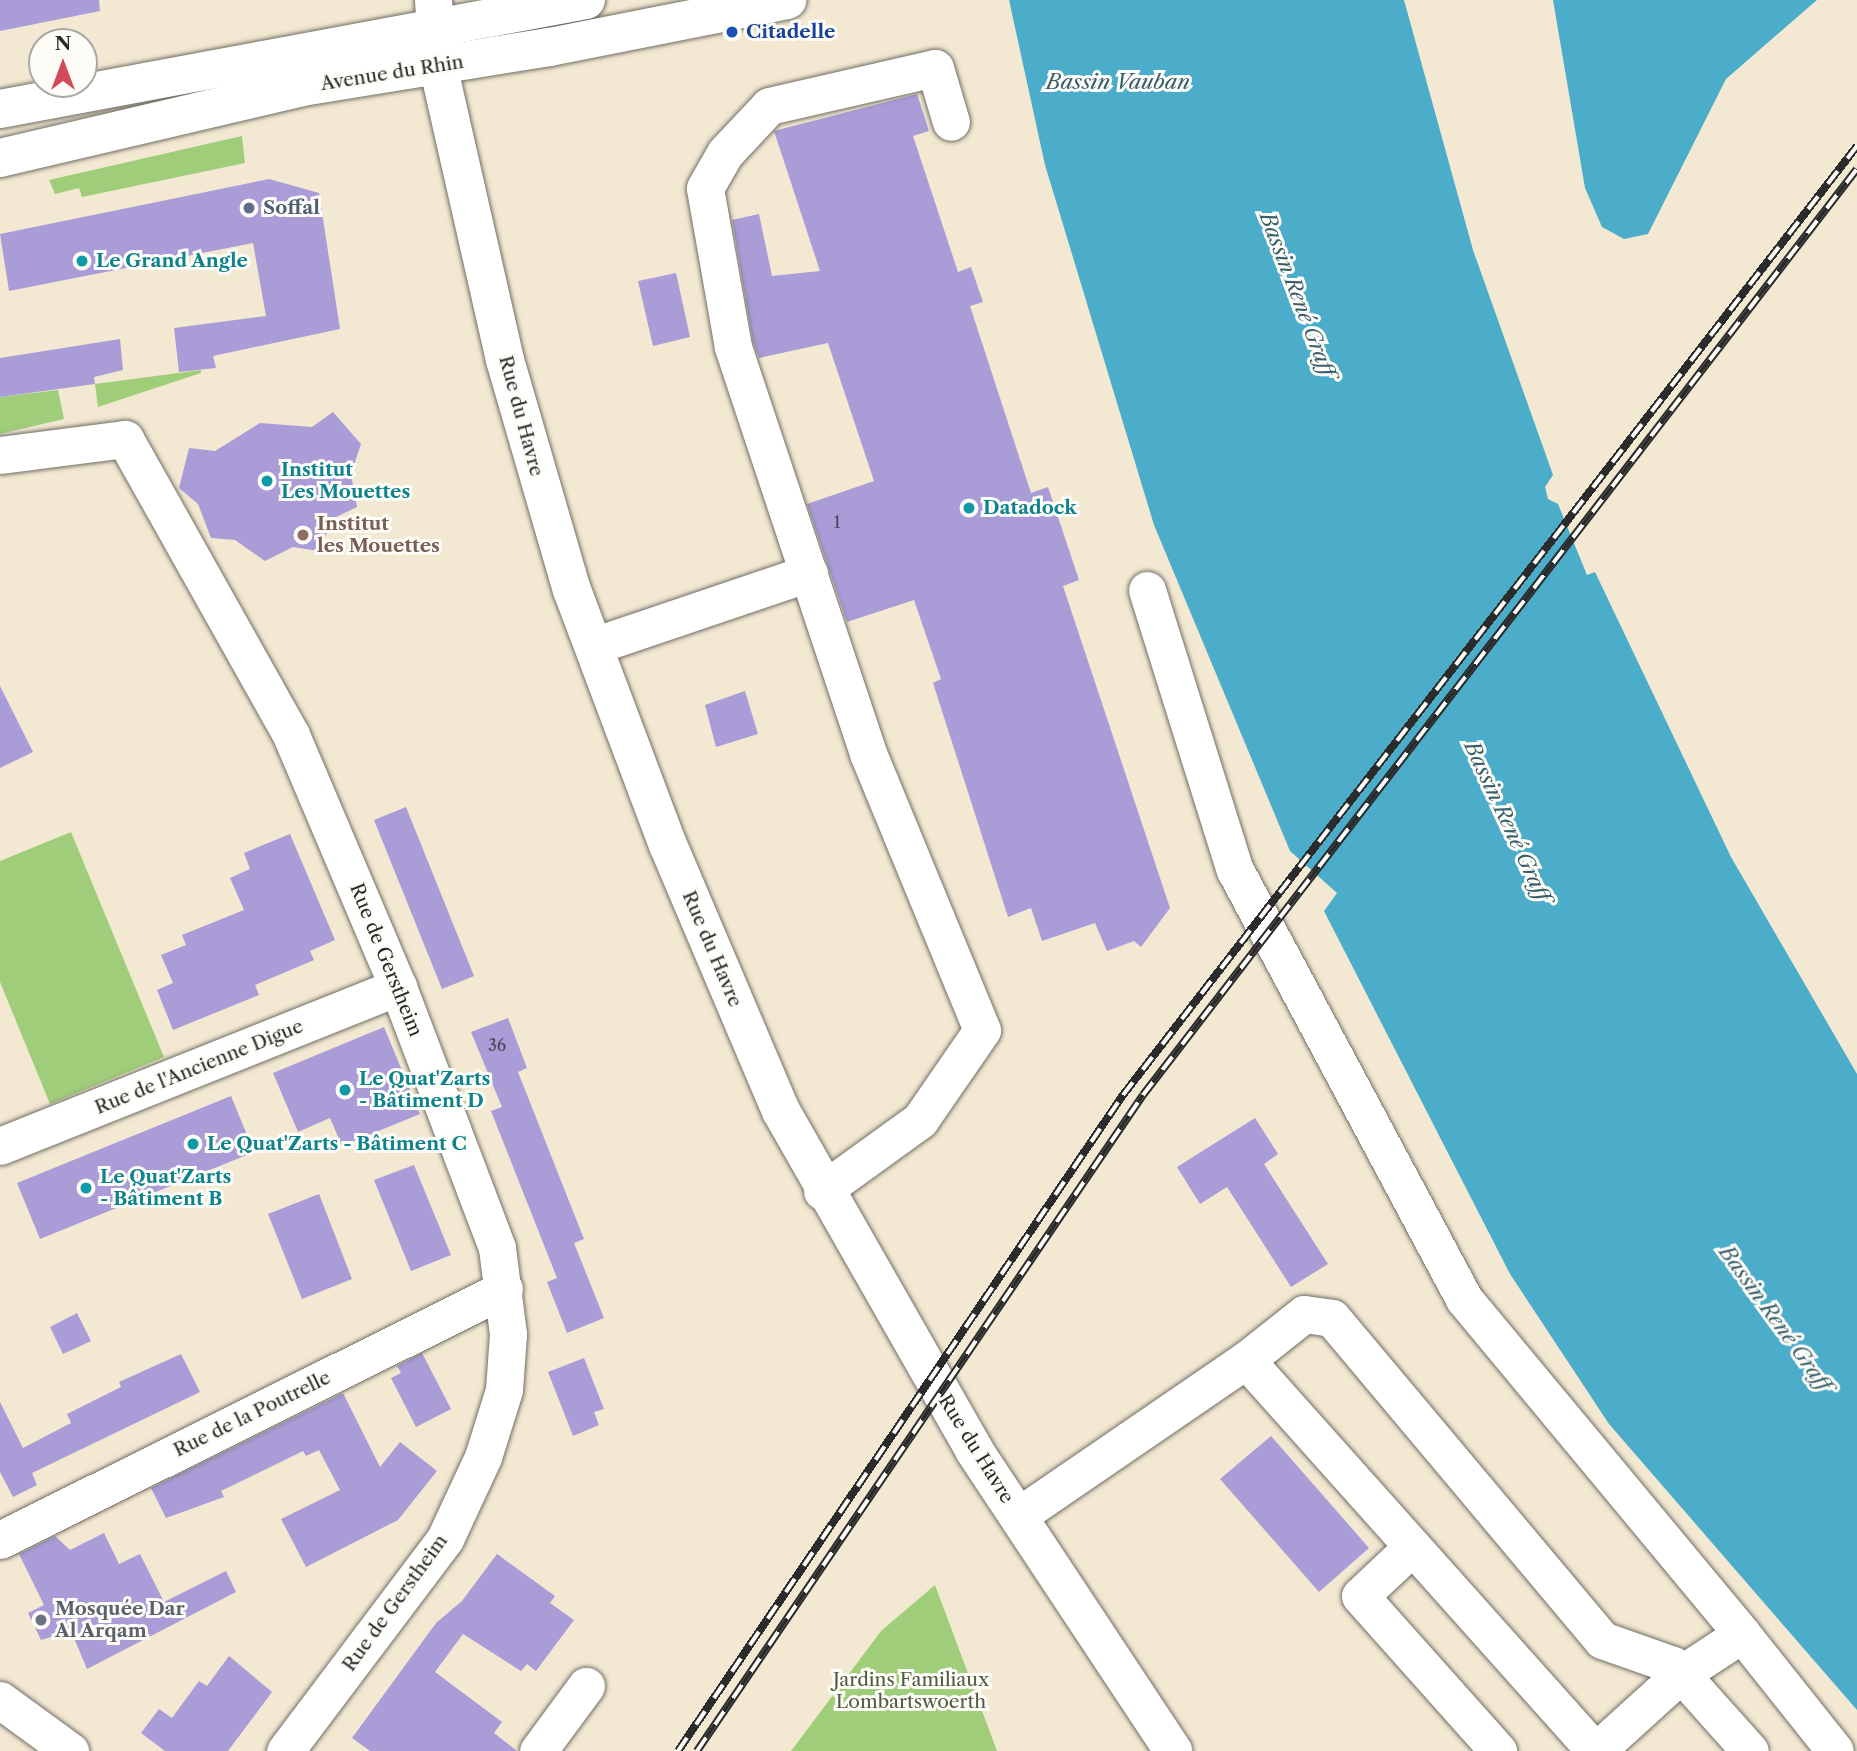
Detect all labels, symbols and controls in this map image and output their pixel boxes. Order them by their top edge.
place label: Citadelle [746,21,835,43]
marker: Citadelle [724,24,740,40]
north arrow [28,28,98,98]
text: N [55,32,71,55]
street label: Avenue du Rhin [319,50,465,96]
water label: Bassin Vauban [1046,69,1190,95]
place label: Soffal [263,197,320,219]
marker: Soffal [241,200,257,216]
water label: Bassin René Graff [1254,208,1340,380]
place label: Le Grand Angle [96,250,249,272]
marker: Le Grand Angle [74,253,90,269]
street label: Rue du Havre [494,353,548,479]
place label: Institut Les Mouettes [281,459,410,503]
marker: Institut Les Mouettes [259,473,275,489]
place label: Datadock [983,497,1077,519]
marker: Datadock [961,500,977,516]
house number: 1 [834,512,840,532]
place label: Institut les Mouettes [317,513,440,557]
marker: Institut les Mouettes [295,527,311,543]
water label: Bassin René Graff [1459,737,1555,905]
street label: Rue de Gerstheim [345,880,427,1040]
street label: Rue du Havre [677,887,747,1011]
street label: Rue de l'Ancienne Digue [92,1015,306,1119]
house number: 36 [488,1035,506,1055]
place label: Le Quat'Zarts - Bâtiment D [359,1068,490,1112]
marker: Le Quat'Zarts - Bâtiment D [337,1082,353,1098]
place label: Le Quat'Zarts - Bâtiment C [207,1133,467,1155]
marker: Le Quat'Zarts - Bâtiment C [185,1136,201,1152]
place label: Le Quat'Zarts - Bâtiment B [100,1166,231,1210]
marker: Le Quat'Zarts - Bâtiment B [78,1180,94,1196]
water label: Bassin René Graff [1714,1240,1836,1396]
street label: Rue de la Poutrelle [170,1366,334,1462]
street label: Rue du Havre [933,1390,1019,1508]
street label: Rue de Gerstheim [338,1530,452,1676]
place label: Mosquée Dar Al Arqam [55,1598,185,1642]
marker: Mosquée Dar Al Arqam [33,1612,49,1628]
park label: Jardins Familiaux Lombartswoerth [833,1669,989,1713]

